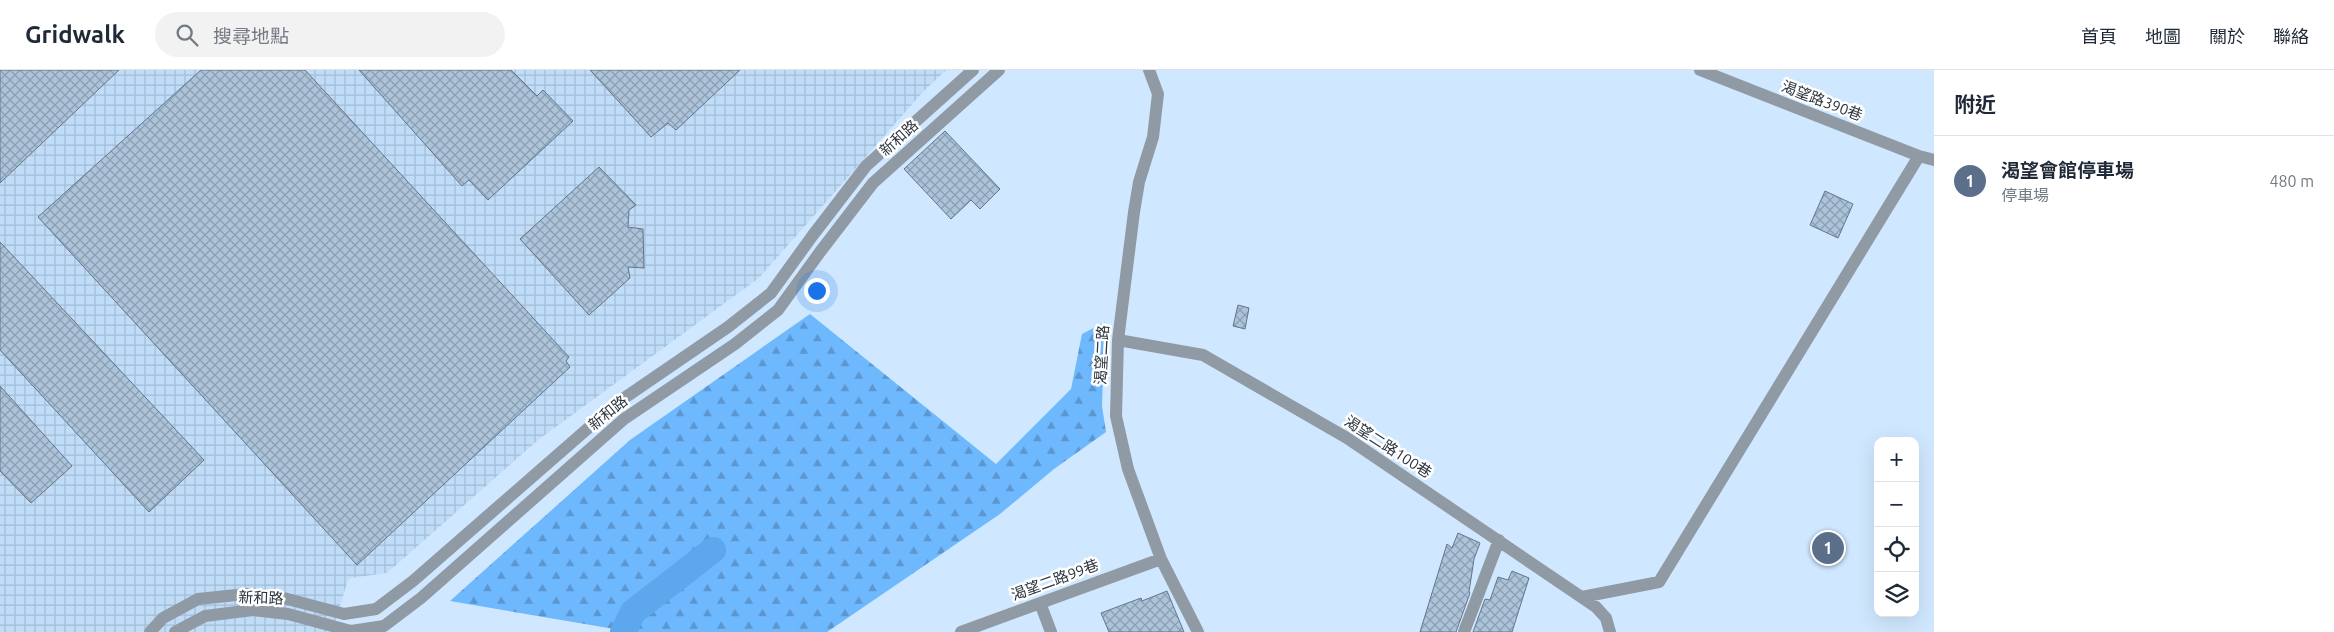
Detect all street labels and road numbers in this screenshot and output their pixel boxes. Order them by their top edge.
street label: 渴望路390巷 [1779,77,1865,124]
street label: 新和路 [876,116,921,159]
street label: 渴望二路 [1091,325,1112,385]
street label: 新和路 [585,392,631,433]
street label: 渴望二路100巷 [1342,412,1435,481]
street label: 渴望二路99巷 [1009,556,1101,603]
street label: 新和路 [238,588,284,607]

